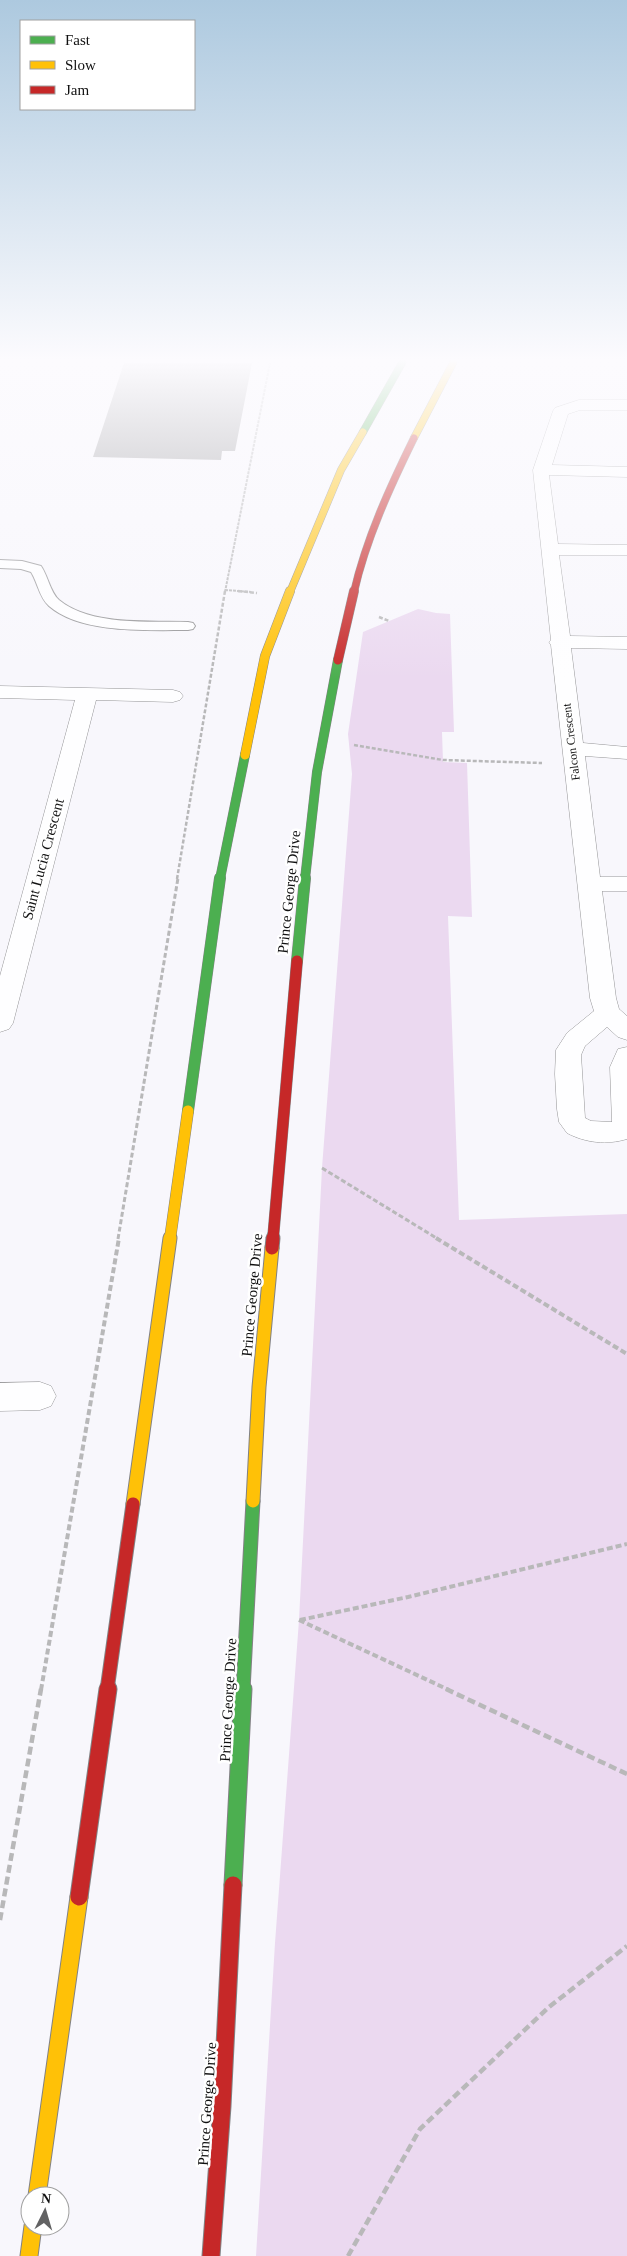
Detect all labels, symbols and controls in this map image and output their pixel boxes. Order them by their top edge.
legend [20,20,195,110]
text: Fast [65,32,91,48]
text: Slow [65,57,96,73]
text: Jam [65,82,89,98]
street label: Falcon Crescent [559,702,583,781]
street label: Saint Lucia Crescent [19,796,67,921]
street label: Prince George Drive [275,829,303,954]
street label: Prince George Drive [239,1232,265,1357]
street label: Prince George Drive [217,1637,239,1762]
street label: Prince George Drive [195,2041,219,2166]
north arrow [20,2186,70,2236]
text: N [40,2191,52,2206]

